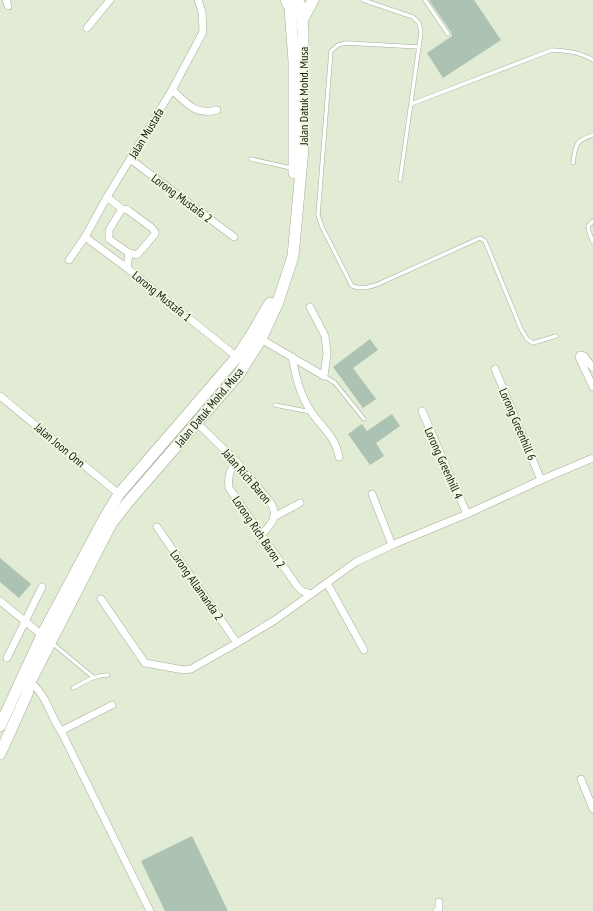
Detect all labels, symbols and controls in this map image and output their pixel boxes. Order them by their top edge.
street label: Jalan Datuk Mohd. Musa [296,47,311,146]
street label: Jalan Mustafa [125,105,167,162]
street label: Lorong Mustafa 2 [149,170,215,226]
street label: Lorong Mustafa 1 [129,268,195,324]
street label: Jalan Datuk Mohd. Musa [171,364,247,450]
street label: Lorong Greenhill 6 [496,386,540,462]
street label: Jalan Joon Onn [31,419,88,470]
street label: Lorong Greenhill 4 [422,425,467,502]
street label: Jalan Rich Baron [218,445,275,506]
street label: Lorong Rich Baron 2 [229,493,289,571]
street label: Lorong Allamanda 2 [167,547,227,623]

